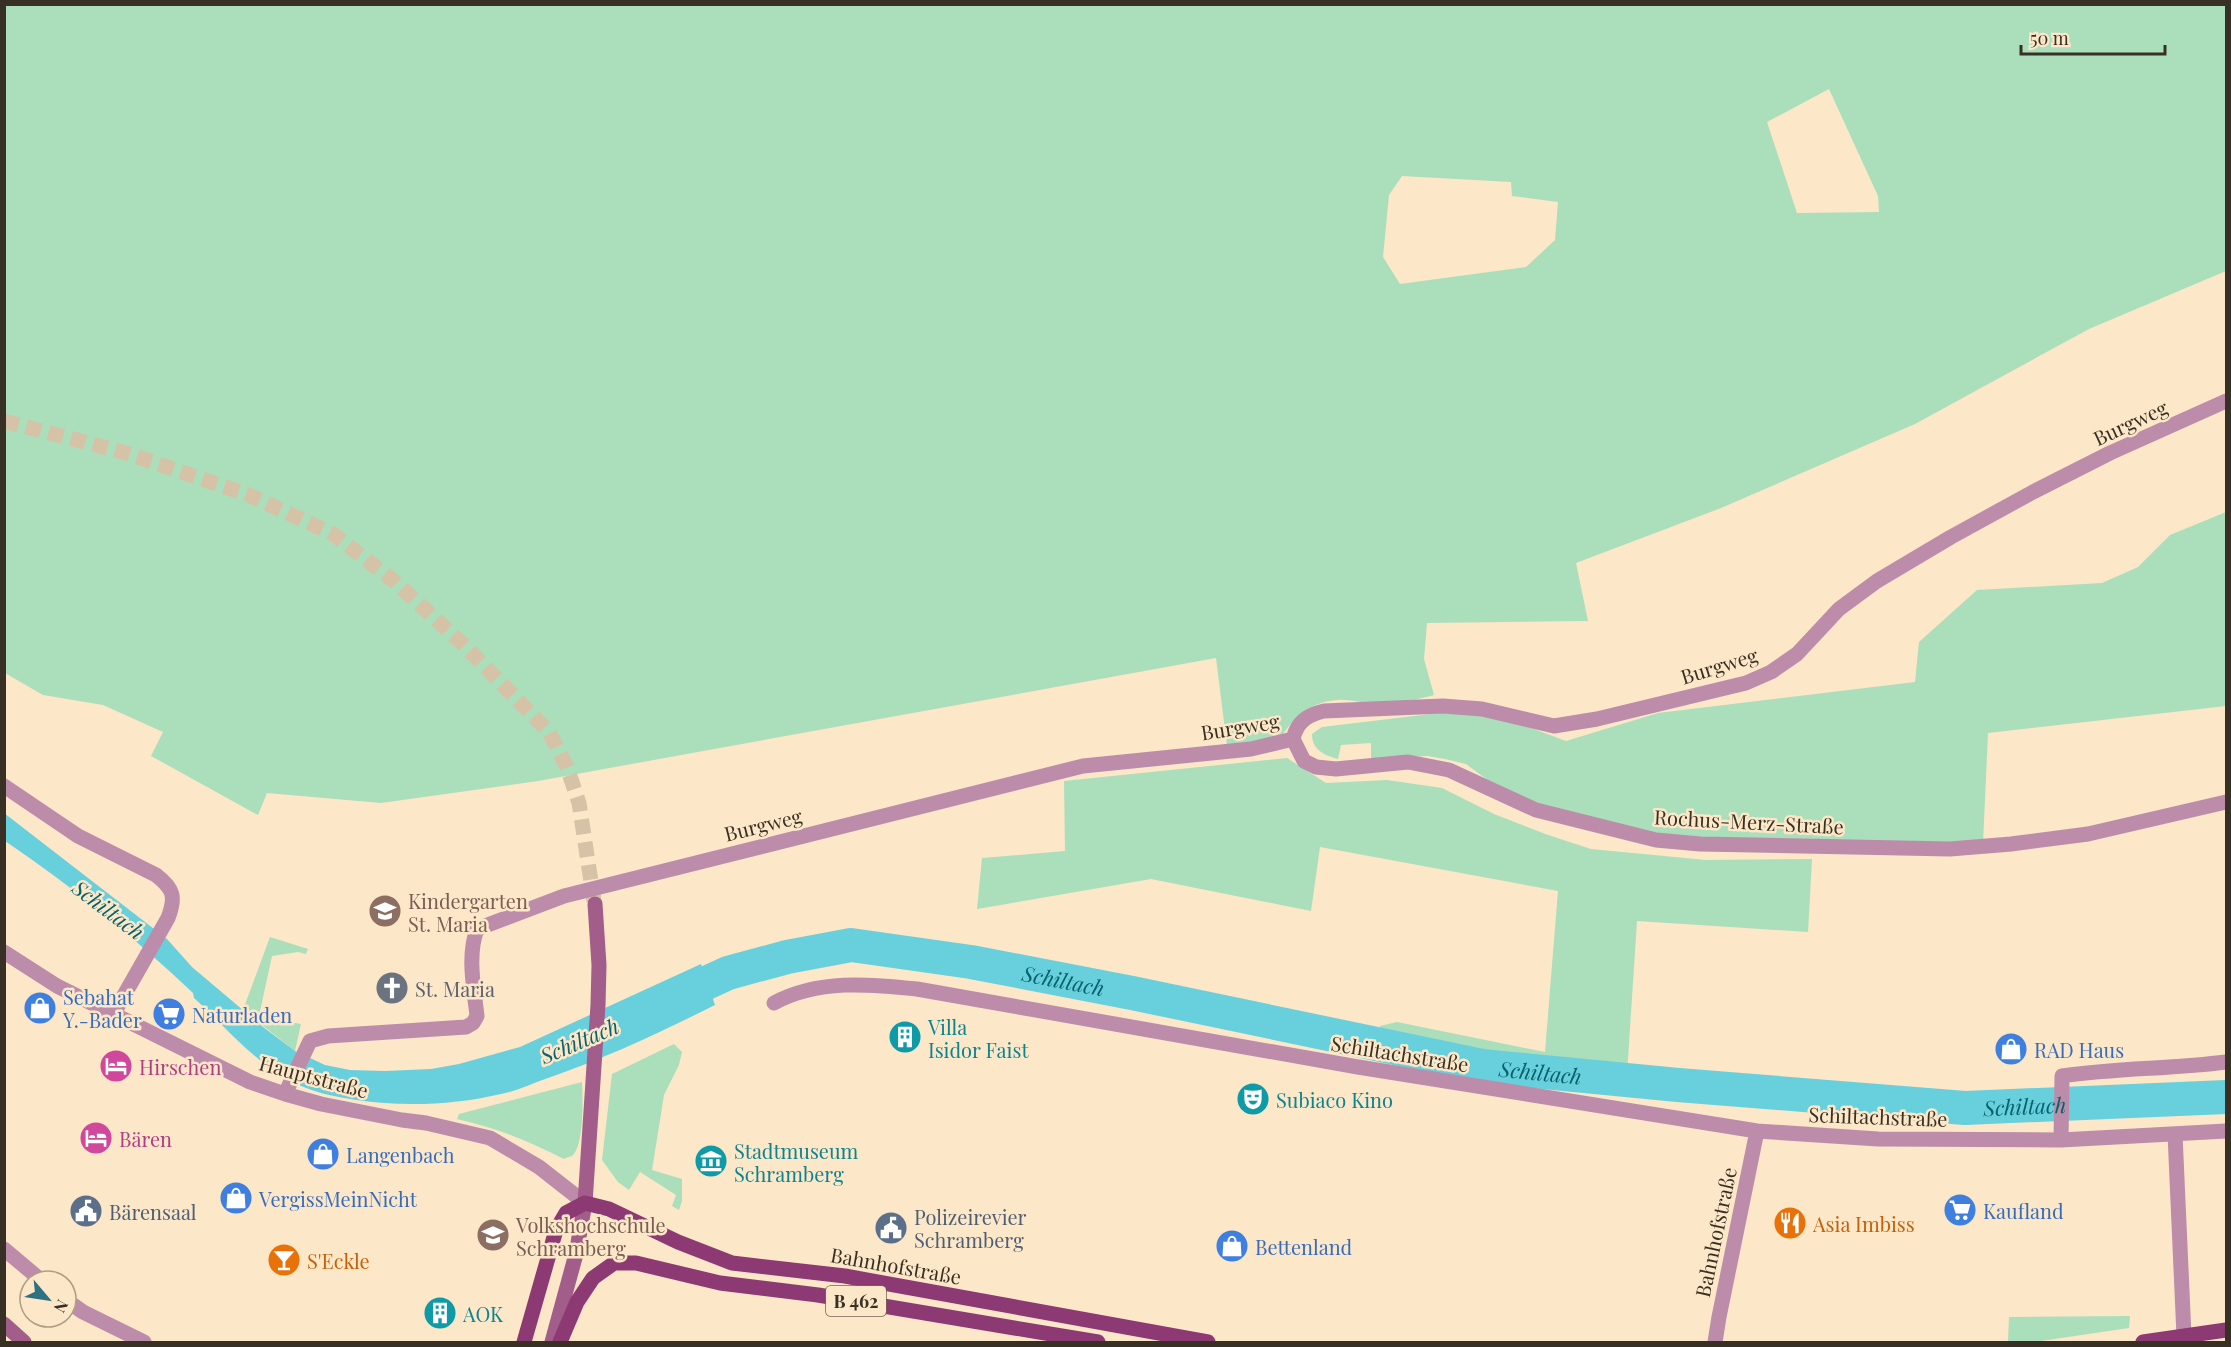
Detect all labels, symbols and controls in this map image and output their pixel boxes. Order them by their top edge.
scale bar [2021,18,2165,56]
text: 50 m [2030,26,2069,50]
street label: Burgweg [2088,393,2172,451]
street label: Burgweg [1677,640,1761,689]
street label: Burgweg [1199,706,1282,746]
street label: Burgweg [721,801,805,847]
street label: Rochus-Merz-Straße [1654,803,1844,839]
water label: Schiltach [67,872,151,945]
place label: Kindergarten St. Maria [408,887,528,937]
school or university icon: Kindergarten St. Maria [367,893,403,929]
water label: Schiltach [1019,958,1107,1001]
church icon: St. Maria [374,970,410,1006]
place label: St. Maria [415,975,495,1002]
place label: Sebahat Y.-Bader [62,983,142,1033]
shop icon: Sebahat Y.-Bader [22,990,58,1026]
supermarket icon: Naturladen [151,996,187,1032]
place label: Naturladen [192,1001,292,1028]
water label: Schiltach [534,1011,623,1069]
place label: Villa Isidor Faist [927,1013,1029,1063]
building icon: Villa Isidor Faist [887,1019,923,1055]
street label: Schiltachstraße [1329,1029,1471,1077]
shop icon: RAD Haus [1993,1031,2029,1067]
place label: RAD Haus [2034,1036,2124,1063]
hotel icon: Hirschen [98,1048,134,1084]
street label: Hauptstraße [256,1048,372,1104]
place label: Hirschen [139,1053,221,1080]
water label: Schiltach [1497,1054,1583,1090]
theatre icon: Subiaco Kino [1235,1081,1271,1117]
place label: Subiaco Kino [1276,1086,1393,1113]
water label: Schiltach [1982,1090,2067,1121]
street label: Schiltachstraße [1808,1100,1948,1132]
hotel icon: Bären [78,1120,114,1156]
place label: Bären [119,1125,172,1152]
shop icon: Langenbach [305,1136,341,1172]
place label: Stadtmuseum Schramberg [734,1137,859,1187]
place label: Langenbach [346,1141,455,1168]
museum icon: Stadtmuseum Schramberg [693,1143,729,1179]
street label: Bahnhofstraße [1688,1165,1742,1299]
shop icon: VergissMeinNicht [218,1180,254,1216]
place label: VergissMeinNicht [258,1185,418,1212]
supermarket icon: Kaufland [1942,1192,1978,1228]
public building icon: Bärensaal [68,1193,104,1229]
place label: Kaufland [1983,1197,2064,1224]
place label: Bärensaal [109,1198,197,1225]
place label: Polizeirevier Schramberg [914,1203,1027,1253]
restaurant icon: Asia Imbiss [1772,1205,1808,1241]
public building icon: Polizeirevier Schramberg [873,1210,909,1246]
place label: Asia Imbiss [1812,1210,1915,1237]
place label: Volkshochschule Schramberg [515,1211,666,1261]
school or university icon: Volkshochschule Schramberg [475,1217,511,1253]
shop icon: Bettenland [1214,1228,1250,1264]
place label: Bettenland [1255,1233,1353,1260]
street label: Bahnhofstraße [829,1240,963,1290]
bar icon: S'Eckle [266,1242,302,1278]
place label: S'Eckle [307,1247,370,1274]
north arrow [18,1269,78,1329]
road number: B 462 [826,1286,886,1316]
building icon: AOK [422,1295,458,1331]
text: N [49,1296,74,1317]
place label: AOK [462,1300,504,1327]

